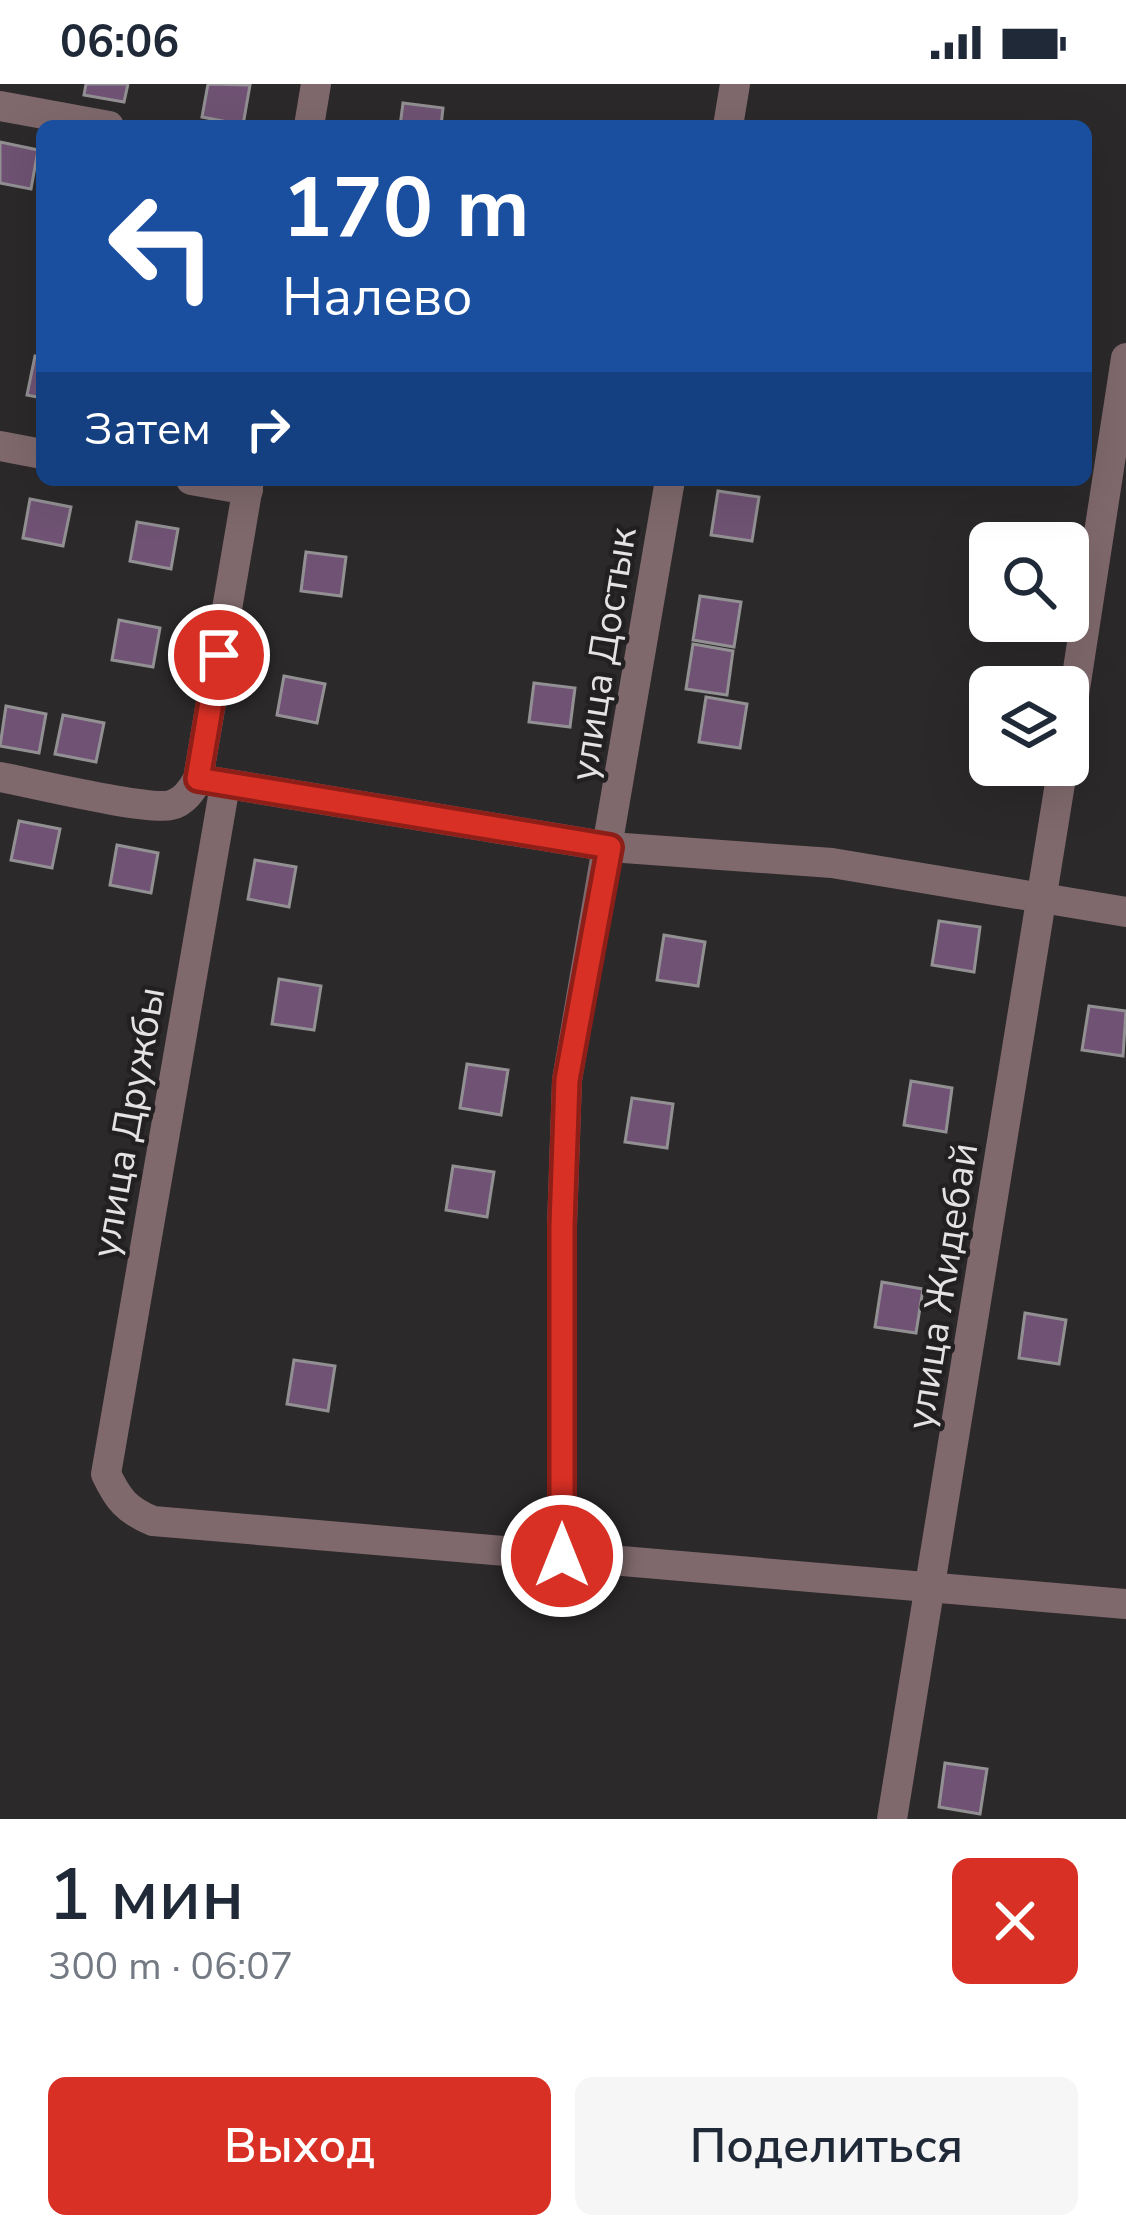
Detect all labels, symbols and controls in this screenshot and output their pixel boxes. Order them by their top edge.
text: 06:06 [60,12,179,73]
text: 170 m [282,151,530,266]
icon: left [84,168,240,324]
text: Налево [282,260,473,334]
icon: right [235,396,301,462]
text: Затем [84,399,211,460]
map controls [969,522,1089,786]
button: search [969,522,1089,642]
street label: улица Достык [557,523,650,785]
pin [168,604,270,706]
icon: arrive [186,622,252,688]
button: layers [969,666,1089,786]
street label: улица Дружбы [79,983,178,1262]
street label: улица Жидебай [894,1139,991,1433]
position arrow [499,1493,625,1619]
text: 1 мин [48,1846,244,1944]
button: close [952,1858,1078,1984]
text: 300 m · 06:07 [48,1940,293,1993]
button: Выход [48,2077,551,2215]
button: Поделиться [575,2077,1078,2215]

